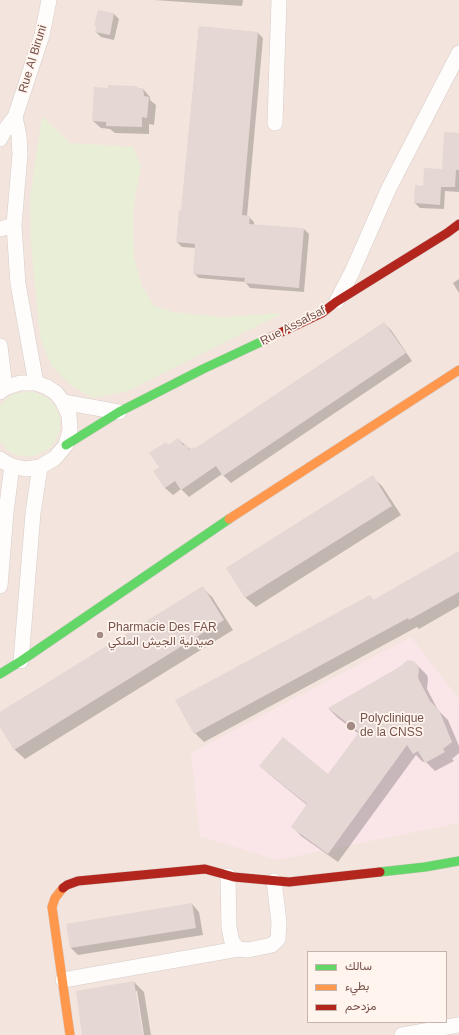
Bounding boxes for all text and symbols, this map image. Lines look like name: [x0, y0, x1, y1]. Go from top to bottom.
street label: Rue Al Biruni: [16, 23, 50, 95]
street label: Rue Assafsaf: [258, 303, 328, 349]
place label: Pharmacie Des FAR صيدلية الجيش الملكي: [108, 621, 217, 649]
marker: Pharmacie Des FAR صيدلية الجيش الملكي: [95, 630, 105, 640]
place label: Polyclinique de la CNSS: [360, 712, 424, 740]
marker: Polyclinique de la CNSS: [345, 720, 357, 732]
legend: [307, 951, 447, 1023]
text: سالك: [345, 959, 372, 973]
text: بطيء: [345, 979, 369, 993]
text: مزدحم: [345, 999, 376, 1013]

